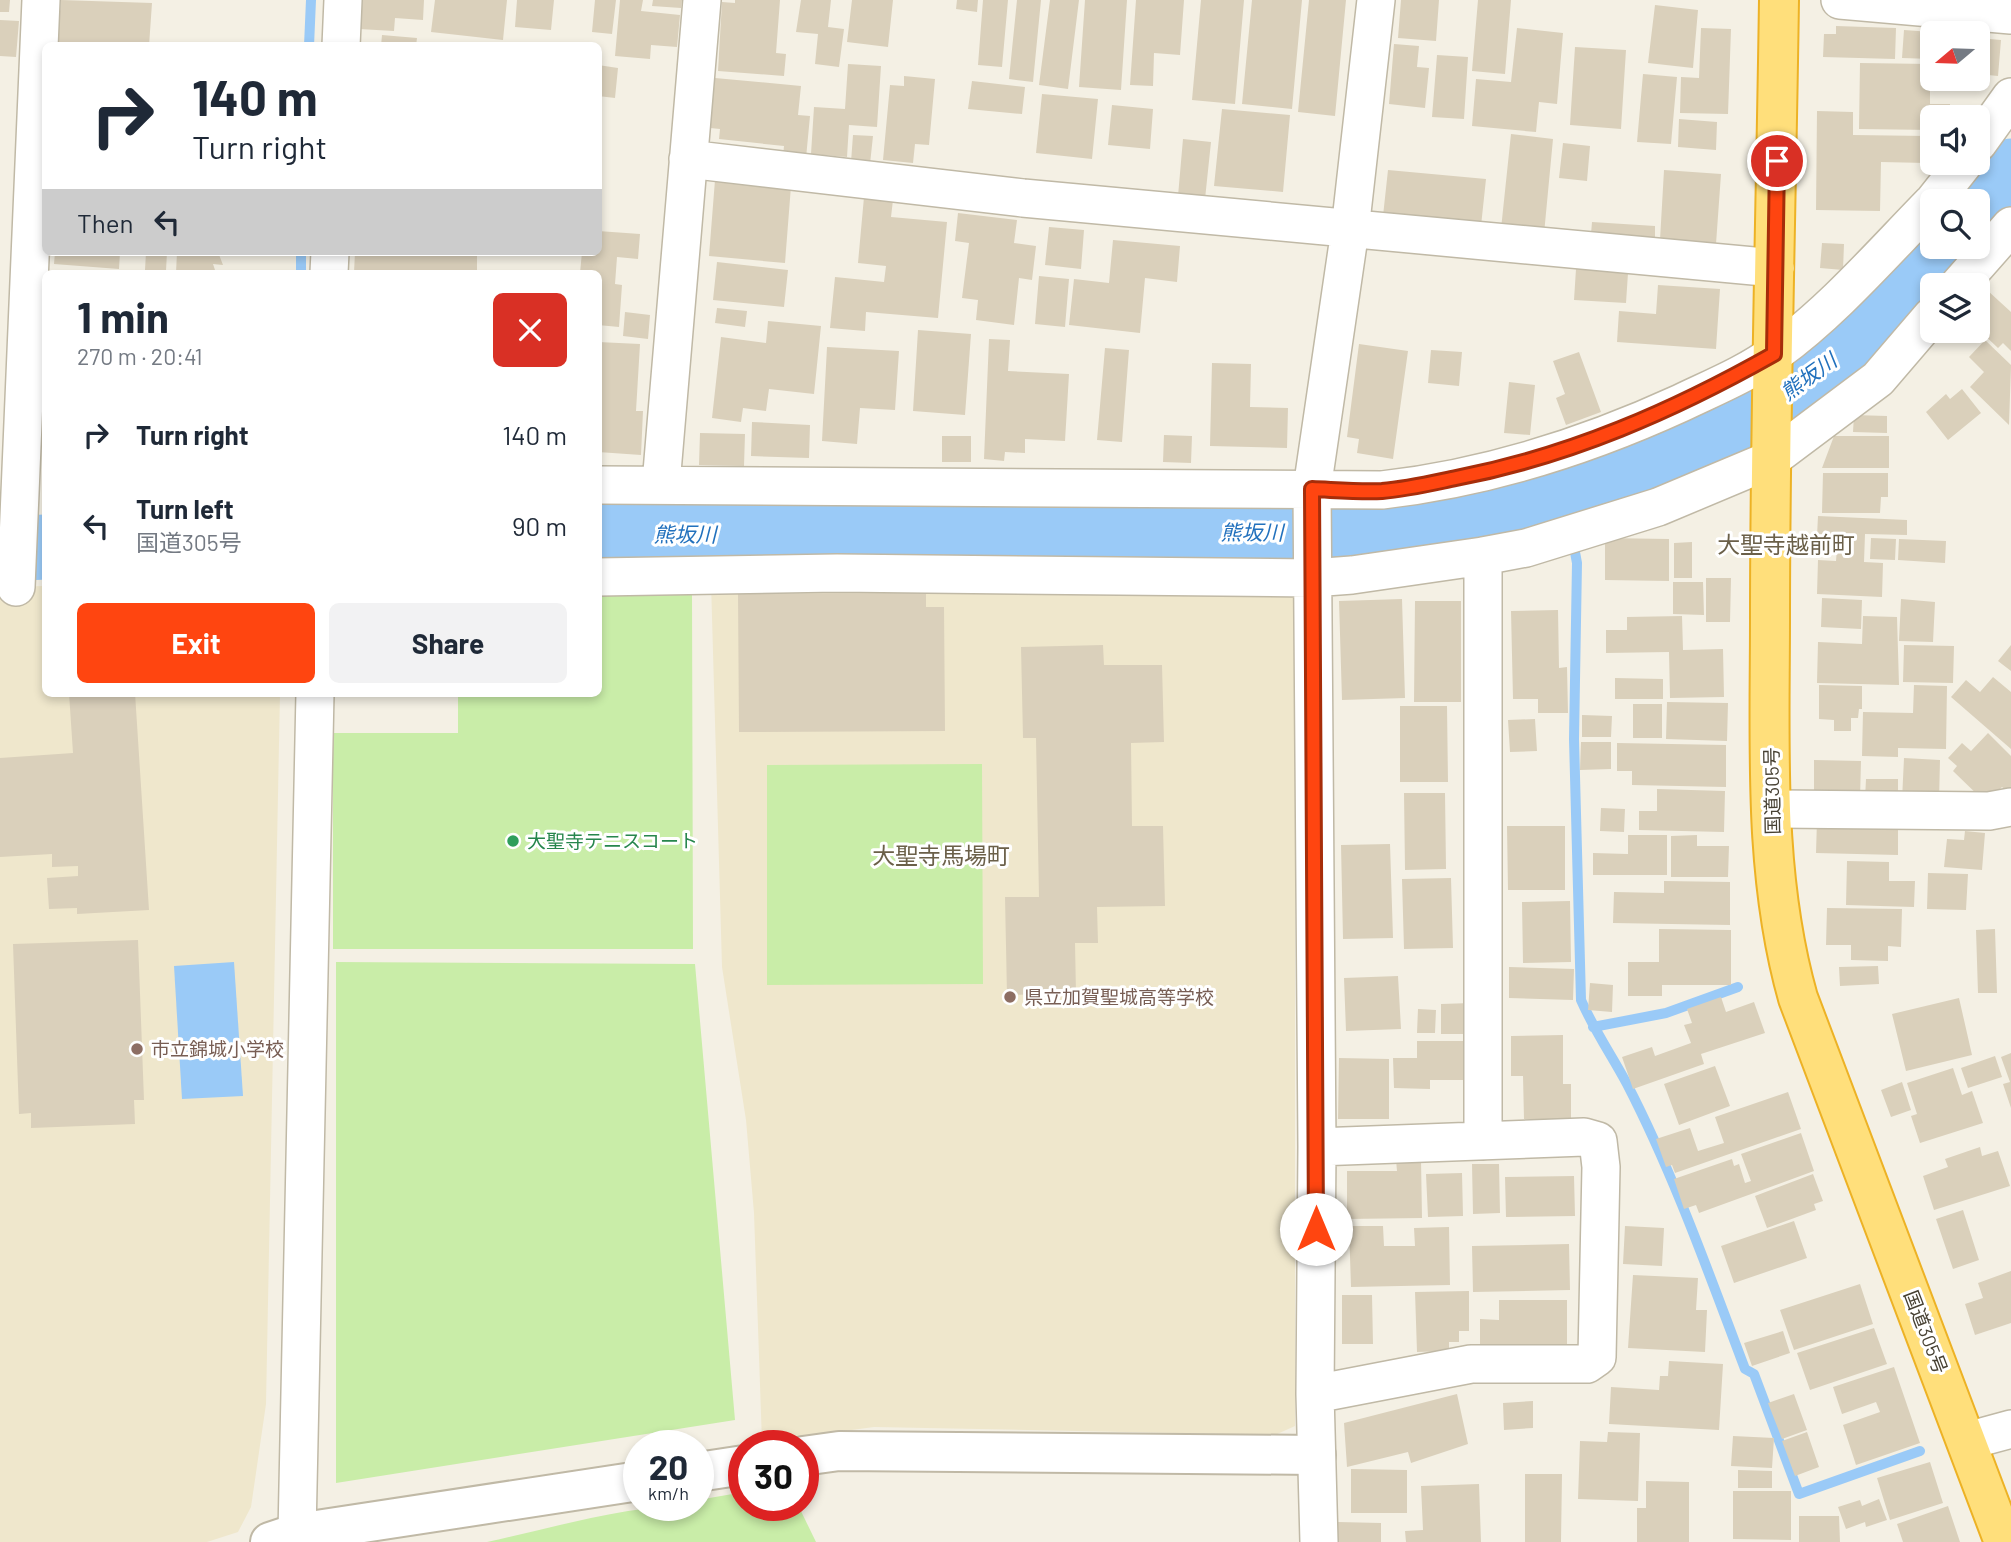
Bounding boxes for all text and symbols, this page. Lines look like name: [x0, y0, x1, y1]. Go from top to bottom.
north arrow: [1920, 21, 1990, 91]
map controls: [1920, 21, 1990, 343]
text: 140 m: [192, 67, 318, 126]
icon: right: [77, 70, 168, 161]
button: sound: [1920, 105, 1990, 175]
text: Turn right: [192, 127, 327, 165]
pin: [1747, 131, 1807, 191]
icon: arrive: [1758, 142, 1796, 180]
button: search: [1920, 189, 1990, 259]
icon: left: [148, 203, 186, 241]
text: Then: [77, 207, 134, 238]
button: layers: [1920, 273, 1990, 343]
text: 1 min: [77, 291, 169, 341]
button: close: [493, 293, 567, 367]
text: 270 m · 20:41: [77, 342, 203, 370]
water label: 熊坂川: [1775, 346, 1843, 404]
icon: right: [77, 416, 115, 454]
text: Turn right: [136, 419, 249, 450]
text: 140 m: [502, 419, 567, 450]
text: Turn left: [136, 493, 234, 524]
icon: left: [77, 507, 115, 545]
text: 90 m: [512, 510, 567, 541]
water label: 熊坂川: [1221, 519, 1285, 544]
water label: 熊坂川: [654, 521, 718, 546]
text: 国道305号: [136, 528, 242, 556]
district label: 大聖寺越前町: [1717, 530, 1855, 558]
button: Exit: [77, 603, 315, 683]
button: Share: [329, 603, 567, 683]
street label: 国道305号: [1759, 747, 1784, 835]
place label: 大聖寺テニスコート: [527, 829, 698, 852]
marker: 大聖寺テニスコート: [505, 833, 521, 849]
district label: 大聖寺馬場町: [872, 841, 1010, 869]
place label: 県立加賀聖城高等学校: [1024, 985, 1214, 1008]
marker: 県立加賀聖城高等学校: [1002, 989, 1018, 1005]
place label: 市立錦城小学校: [151, 1037, 284, 1060]
marker: 市立錦城小学校: [129, 1041, 145, 1057]
position arrow: [1279, 1192, 1353, 1266]
street label: 国道305号: [1900, 1287, 1953, 1377]
speed limit sign: 30: [728, 1430, 819, 1521]
text: 20: [649, 1445, 688, 1487]
text: km/h: [648, 1482, 689, 1504]

